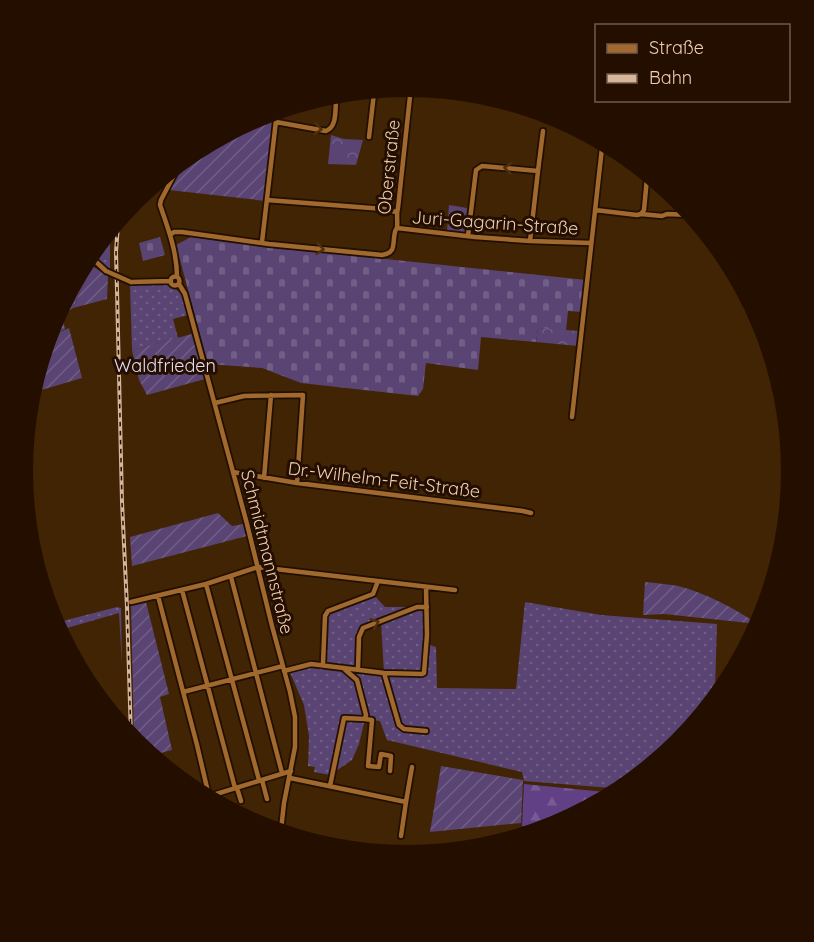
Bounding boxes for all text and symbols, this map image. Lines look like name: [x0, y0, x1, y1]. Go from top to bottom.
legend: [595, 24, 790, 102]
text: Straße: [649, 36, 704, 59]
text: Bahn: [649, 66, 692, 89]
street label: Oberstraße: [372, 118, 405, 215]
one-way arrow: [313, 122, 323, 135]
one-way arrow: [503, 162, 512, 175]
street label: Juri-Gagarin-Straße: [411, 205, 579, 240]
one-way arrow: [315, 242, 324, 255]
park label: Waldfrieden: [114, 354, 216, 377]
street label: Dr.-Wilhelm-Feit-Straße: [287, 456, 482, 503]
street label: Schmidtmannstraße: [236, 467, 299, 636]
one-way arrow: [368, 618, 379, 630]

